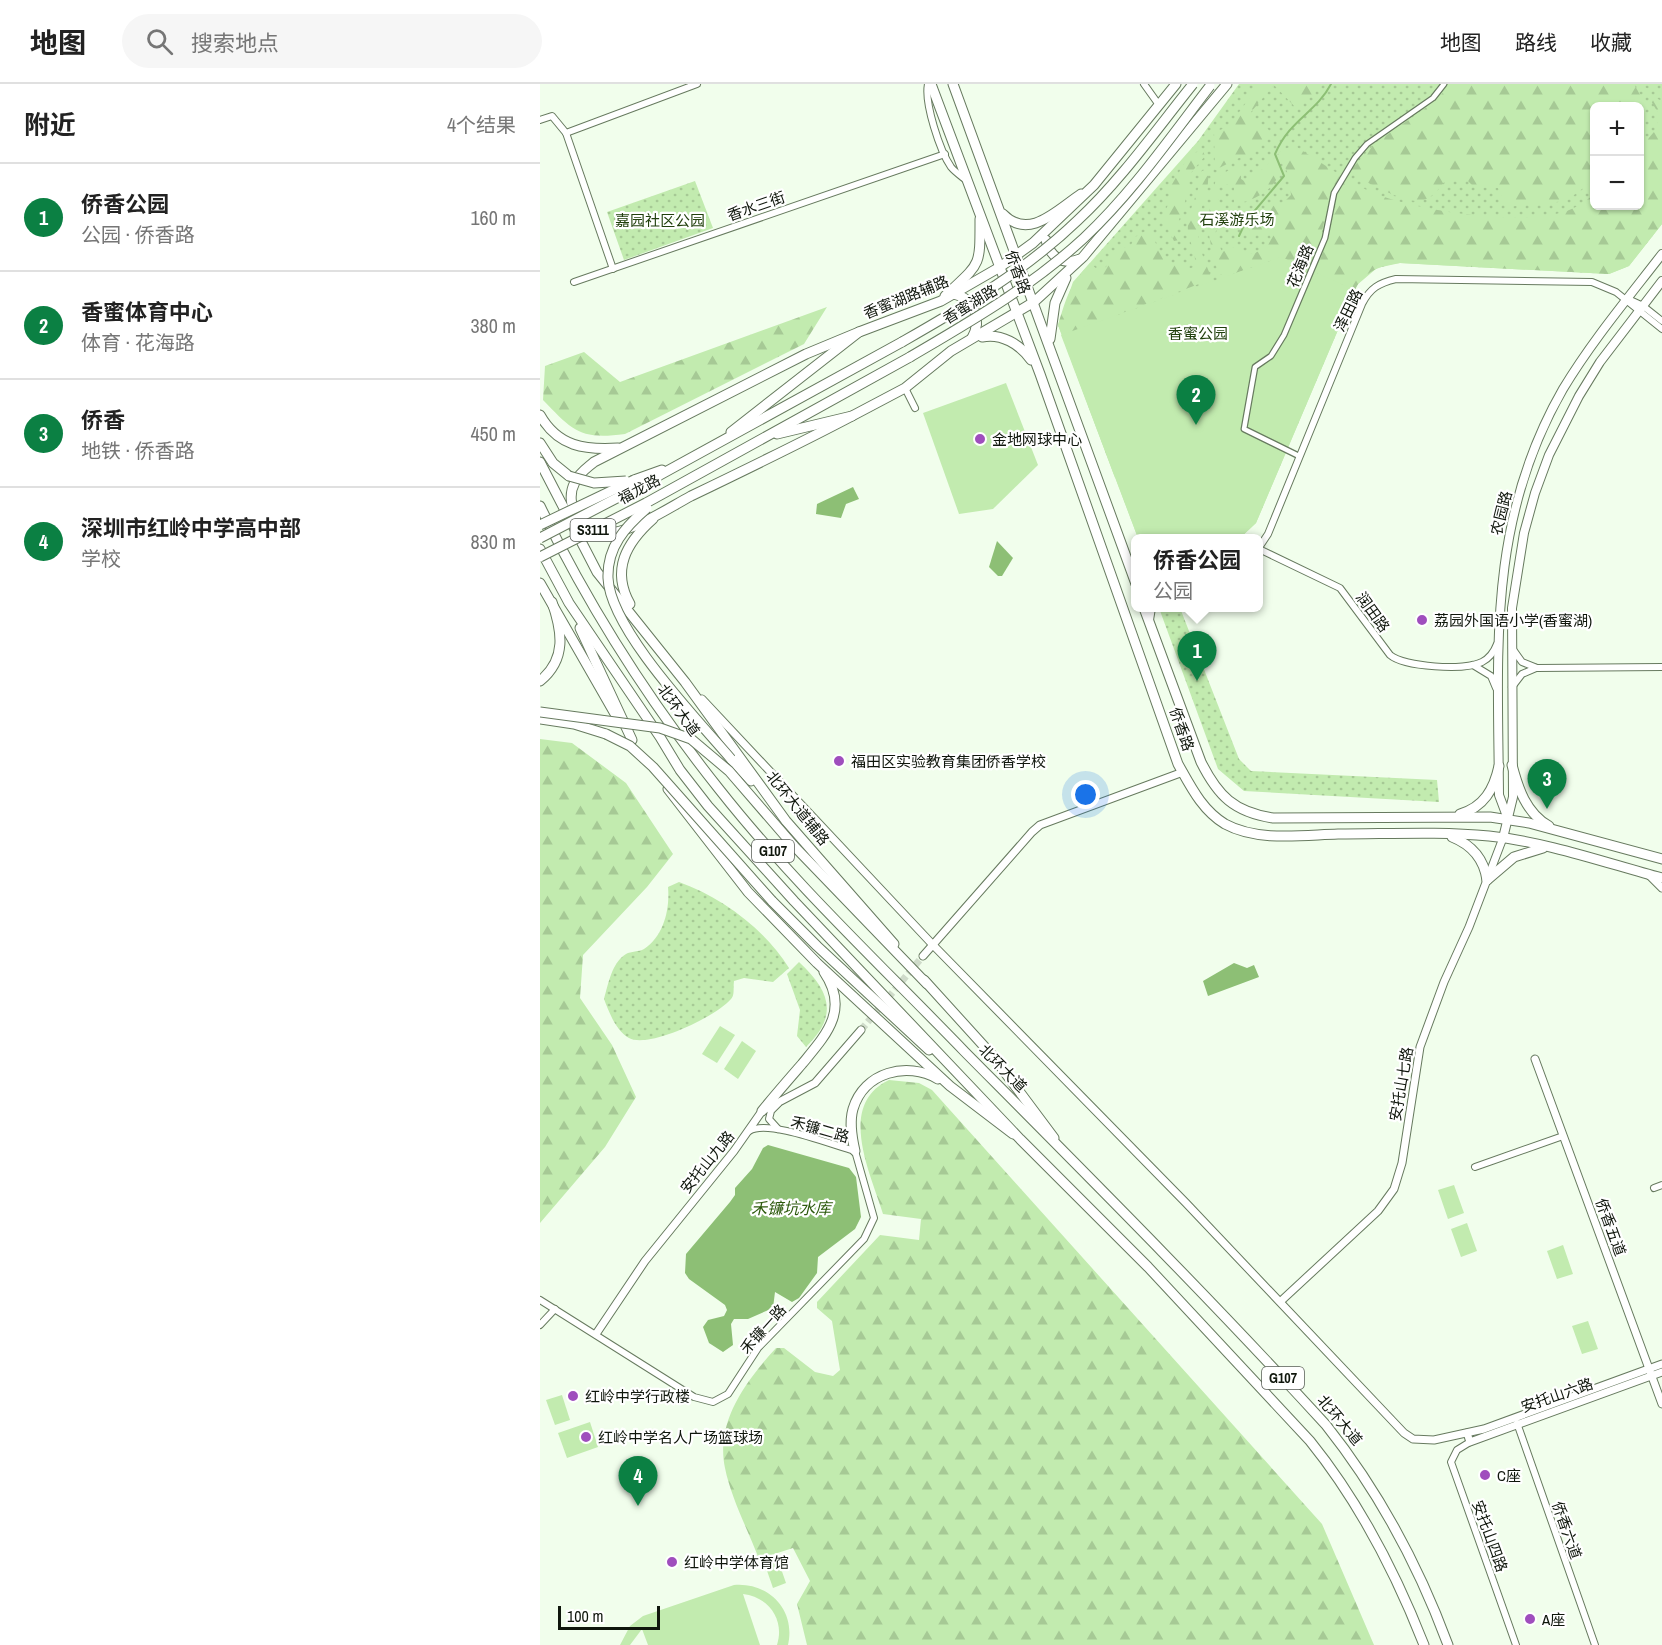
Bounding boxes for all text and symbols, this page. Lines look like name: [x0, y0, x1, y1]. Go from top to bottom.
search box: [122, 14, 542, 68]
text: 地图: [30, 24, 86, 62]
icon: search: [143, 25, 176, 58]
text: 搜索地点: [191, 28, 279, 58]
text: 地图: [1440, 28, 1482, 57]
text: 路线: [1515, 28, 1557, 57]
text: 收藏: [1590, 28, 1632, 57]
map controls: [1590, 102, 1644, 210]
button: +: [1590, 102, 1644, 156]
text: 附近: [24, 107, 76, 142]
text: 4个结果: [447, 111, 516, 138]
button: −: [1590, 156, 1644, 210]
street label: 香水三街: [724, 186, 788, 226]
text: 侨香公园: [81, 189, 169, 219]
text: 1: [39, 204, 48, 231]
text: 160 m: [470, 204, 516, 231]
park label: 石溪游乐场: [1199, 209, 1275, 230]
park label: 嘉园社区公园: [615, 210, 705, 231]
text: 公园 · 侨香路: [81, 221, 195, 248]
street label: 花海路: [1282, 241, 1318, 291]
street label: 侨香路: [1000, 247, 1036, 297]
street label: 香蜜湖路辅路: [860, 270, 952, 324]
street label: 香蜜湖路: [939, 280, 1001, 328]
street label: 泽田路: [1329, 285, 1367, 335]
text: 香蜜体育中心: [81, 297, 213, 327]
text: 2: [39, 312, 48, 339]
text: 380 m: [470, 312, 516, 339]
park label: 香蜜公园: [1168, 323, 1228, 344]
text: 体育 · 花海路: [81, 329, 195, 356]
pin: 2: [1176, 376, 1216, 425]
text: 侨香: [81, 405, 125, 435]
text: 3: [39, 420, 48, 447]
text: 450 m: [470, 420, 516, 447]
place label: 金地网球中心: [992, 429, 1082, 450]
marker: 金地网球中心: [973, 432, 987, 446]
text: 地铁 · 侨香路: [81, 437, 195, 464]
street label: 福龙路: [614, 469, 664, 509]
street label: 农园路: [1485, 489, 1517, 537]
text: 深圳市红岭中学高中部: [81, 513, 301, 543]
road number: S3111: [571, 519, 616, 541]
text: 4: [39, 528, 48, 555]
text: 830 m: [470, 528, 516, 555]
popup: [1131, 534, 1263, 612]
text: 学校: [81, 545, 121, 572]
text: 侨香公园: [1153, 545, 1241, 575]
text: 公园: [1153, 577, 1193, 604]
street label: 润田路: [1351, 588, 1395, 636]
place label: 荔园外国语小学(香蜜湖): [1434, 610, 1592, 631]
marker: 荔园外国语小学(香蜜湖): [1415, 613, 1429, 627]
pin: 1: [1178, 632, 1216, 681]
street label: 北环大道: [653, 680, 705, 740]
street label: 侨香路: [1165, 704, 1199, 754]
place label: 福田区实验教育集团侨香学校: [851, 751, 1046, 772]
marker: 福田区实验教育集团侨香学校: [832, 754, 846, 768]
pin: 3: [1528, 760, 1566, 809]
street label: 北环大道辅路: [762, 766, 834, 850]
your location: [1071, 780, 1100, 809]
road number: G107: [752, 840, 794, 862]
street label: 北环大道: [974, 1039, 1032, 1097]
street label: 安托山七路: [1384, 1045, 1418, 1123]
street label: 禾镰二路: [788, 1111, 852, 1147]
street label: 安托山九路: [675, 1126, 739, 1198]
street label: 侨香五道: [1591, 1195, 1631, 1259]
water label: 禾镰坑水库: [751, 1197, 834, 1219]
street label: 禾镰一路: [735, 1300, 791, 1358]
road number: G107: [1262, 1367, 1304, 1389]
street label: 安托山六路: [1518, 1373, 1596, 1417]
place label: 红岭中学行政楼: [585, 1386, 690, 1407]
marker: 红岭中学行政楼: [566, 1389, 580, 1403]
street label: 北环大道: [1313, 1390, 1367, 1450]
place label: 红岭中学名人广场篮球场: [598, 1427, 763, 1448]
marker: 红岭中学名人广场篮球场: [579, 1430, 593, 1444]
pin: 4: [618, 1456, 658, 1506]
place label: C座: [1497, 1465, 1521, 1486]
marker: C座: [1478, 1468, 1492, 1482]
street label: 安托山四路: [1467, 1497, 1513, 1575]
street label: 侨香六道: [1547, 1498, 1587, 1562]
place label: 红岭中学体育馆: [684, 1552, 789, 1573]
marker: 红岭中学体育馆: [665, 1555, 679, 1569]
scale bar: [558, 1603, 660, 1630]
text: 100 m: [567, 1605, 603, 1627]
place label: A座: [1541, 1609, 1565, 1630]
marker: A座: [1523, 1612, 1537, 1626]

